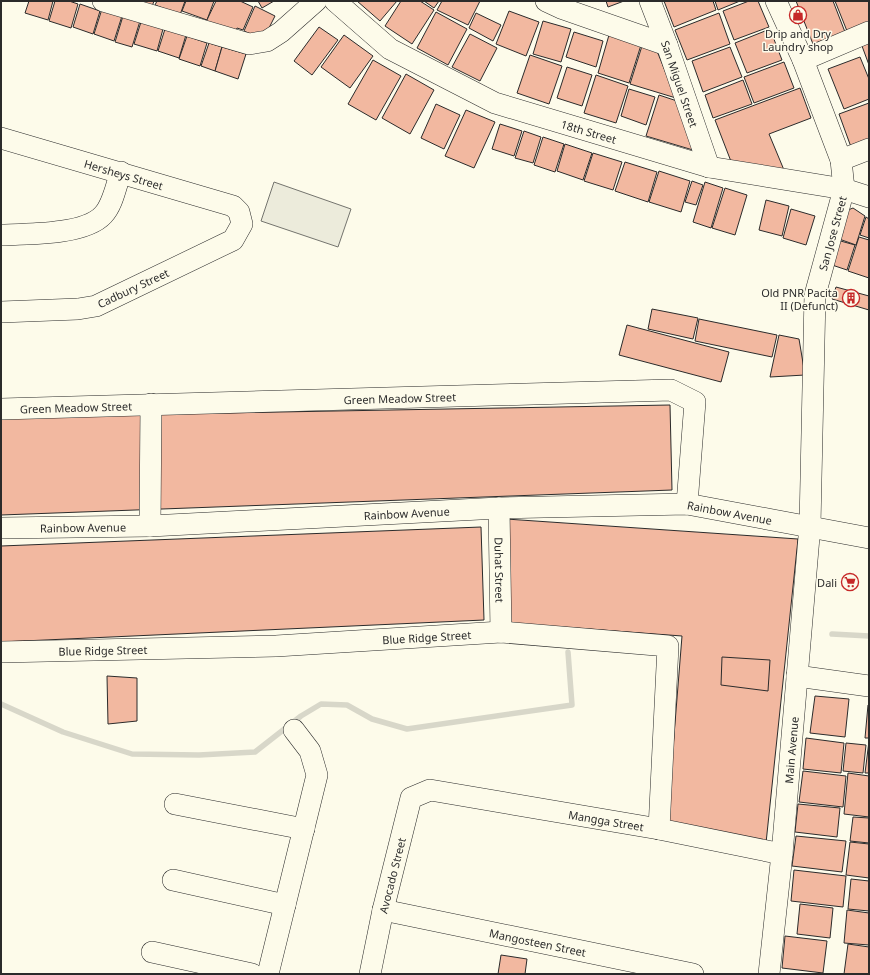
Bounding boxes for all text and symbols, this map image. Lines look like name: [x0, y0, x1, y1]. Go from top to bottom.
shop icon: Drip and Dry Laundry shop: [788, 5, 808, 25]
place label: Drip and Dry Laundry shop: [763, 26, 834, 54]
street label: San Miguel Street: [658, 38, 702, 129]
street label: 18th Street: [559, 116, 618, 146]
street label: Hersheys Street: [83, 155, 165, 193]
street label: San Jose Street: [815, 194, 849, 272]
street label: Cadbury Street: [95, 265, 171, 311]
place label: Old PNR Pacita II (Defunct): [761, 285, 838, 313]
building icon: Old PNR Pacita II (Defunct): [841, 288, 861, 308]
street label: Green Meadow Street: [343, 389, 456, 407]
street label: Green Meadow Street: [20, 398, 132, 416]
street label: Rainbow Avenue: [686, 497, 773, 527]
street label: Rainbow Avenue: [363, 503, 450, 522]
street label: Rainbow Avenue: [40, 519, 126, 535]
street label: Duhat Street: [492, 537, 508, 603]
supermarket icon: Dali: [840, 572, 860, 592]
place label: Dali: [817, 575, 837, 590]
street label: Blue Ridge Street: [382, 626, 472, 647]
street label: Blue Ridge Street: [58, 641, 148, 658]
street label: Main Avenue: [781, 716, 801, 784]
street label: Mangga Street: [567, 806, 645, 834]
street label: Avocado Street: [375, 836, 408, 915]
street label: Mangosteen Street: [488, 925, 588, 959]

